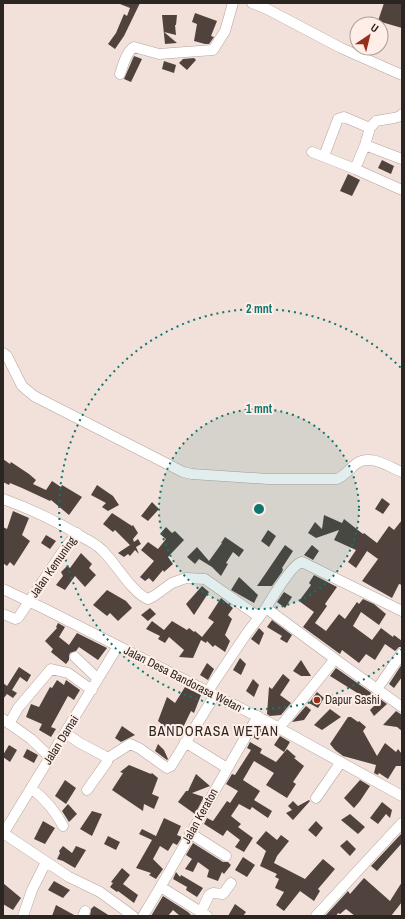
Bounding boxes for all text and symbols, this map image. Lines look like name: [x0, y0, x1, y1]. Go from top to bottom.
north arrow: [349, 16, 389, 56]
text: U: [368, 20, 381, 35]
text: 2 mnt: [246, 301, 273, 317]
text: 1 mnt: [246, 401, 273, 417]
centre of rings: [252, 502, 266, 516]
street label: Jalan Kemuning: [26, 533, 80, 601]
street label: Jalan Desa Bandorasa Wetan: [121, 642, 245, 716]
place label: Dapur Sashi: [325, 692, 380, 708]
marker: Dapur Sashi: [312, 695, 322, 705]
street label: Jalan Damai: [40, 712, 82, 768]
district label: BANDORASA WETAN: [149, 722, 279, 740]
street label: Jalan Keraton: [178, 786, 222, 846]

